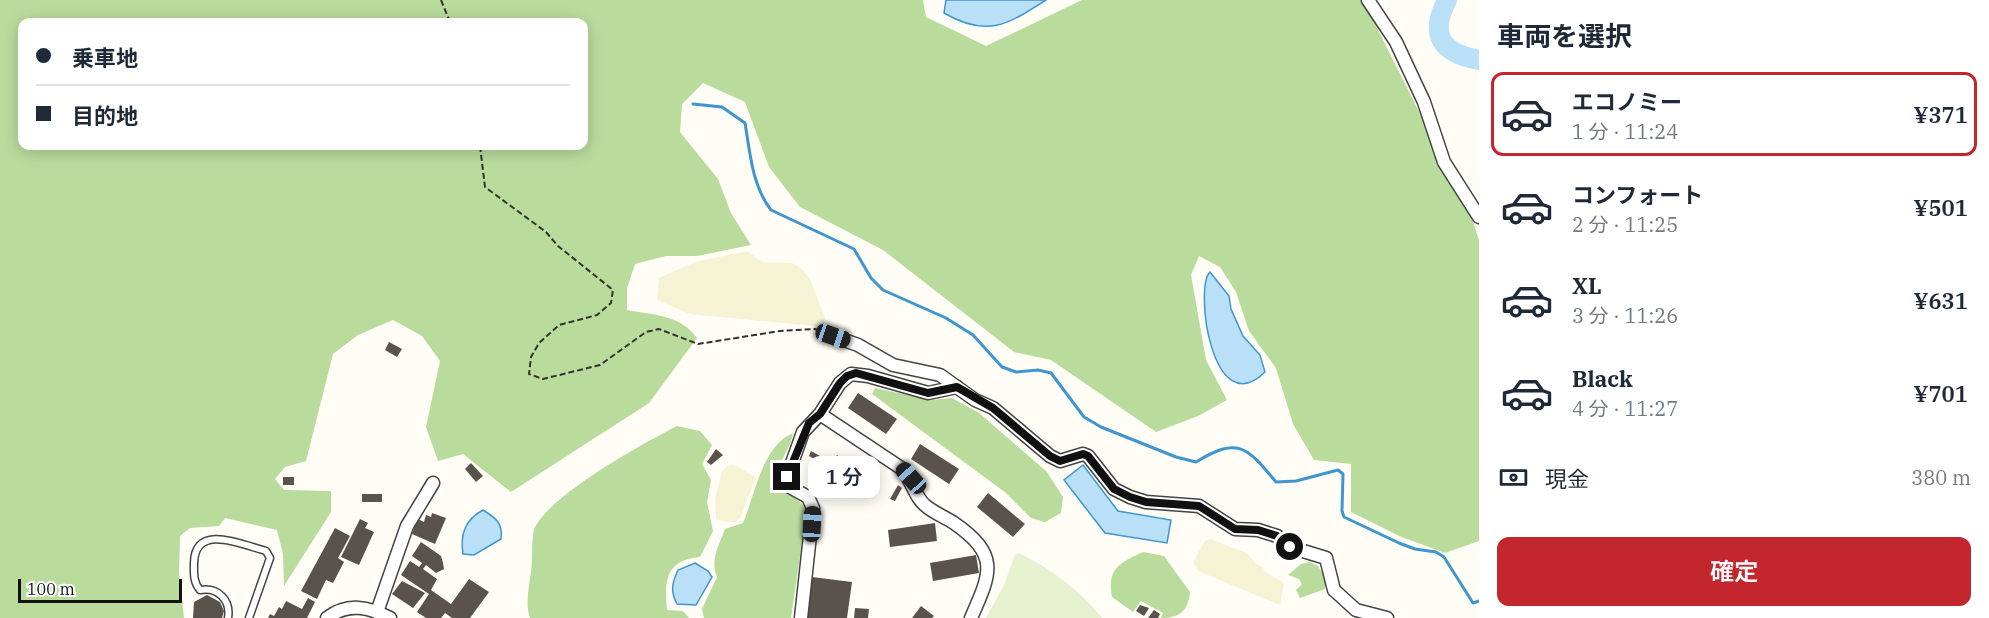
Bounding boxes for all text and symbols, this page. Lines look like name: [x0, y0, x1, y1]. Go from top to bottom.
text: 車両を選択: [1497, 18, 1632, 53]
text: 乗車地: [72, 43, 138, 72]
icon: car: [1500, 87, 1554, 141]
text: エコノミー: [1572, 87, 1682, 116]
text: ¥371: [1914, 100, 1968, 129]
text: 目的地: [72, 101, 138, 130]
text: 1 分 · 11:24: [1572, 118, 1678, 145]
icon: car: [1500, 180, 1554, 234]
text: コンフォート: [1572, 180, 1703, 209]
text: ¥501: [1914, 193, 1968, 222]
text: 2 分 · 11:25: [1572, 211, 1678, 238]
text: XL: [1572, 271, 1602, 300]
icon: car: [1500, 273, 1554, 327]
text: ¥631: [1914, 286, 1968, 315]
text: 3 分 · 11:26: [1572, 302, 1678, 329]
car: [813, 322, 853, 350]
text: Black: [1572, 364, 1633, 393]
icon: car: [1500, 366, 1554, 420]
text: ¥701: [1914, 379, 1968, 408]
text: 4 分 · 11:27: [1572, 395, 1678, 422]
callout: 1 分: [808, 456, 880, 498]
car: [892, 459, 930, 497]
icon: cash: [1497, 461, 1530, 494]
route end: [773, 463, 800, 490]
text: 1 分: [826, 463, 862, 490]
text: 現金: [1545, 464, 1589, 493]
text: 380 m: [1911, 464, 1971, 491]
car: [802, 506, 822, 542]
route start: [1276, 533, 1303, 560]
button: 確定: [1497, 537, 1971, 606]
scale bar: [18, 576, 182, 604]
text: 100 m: [27, 579, 75, 599]

